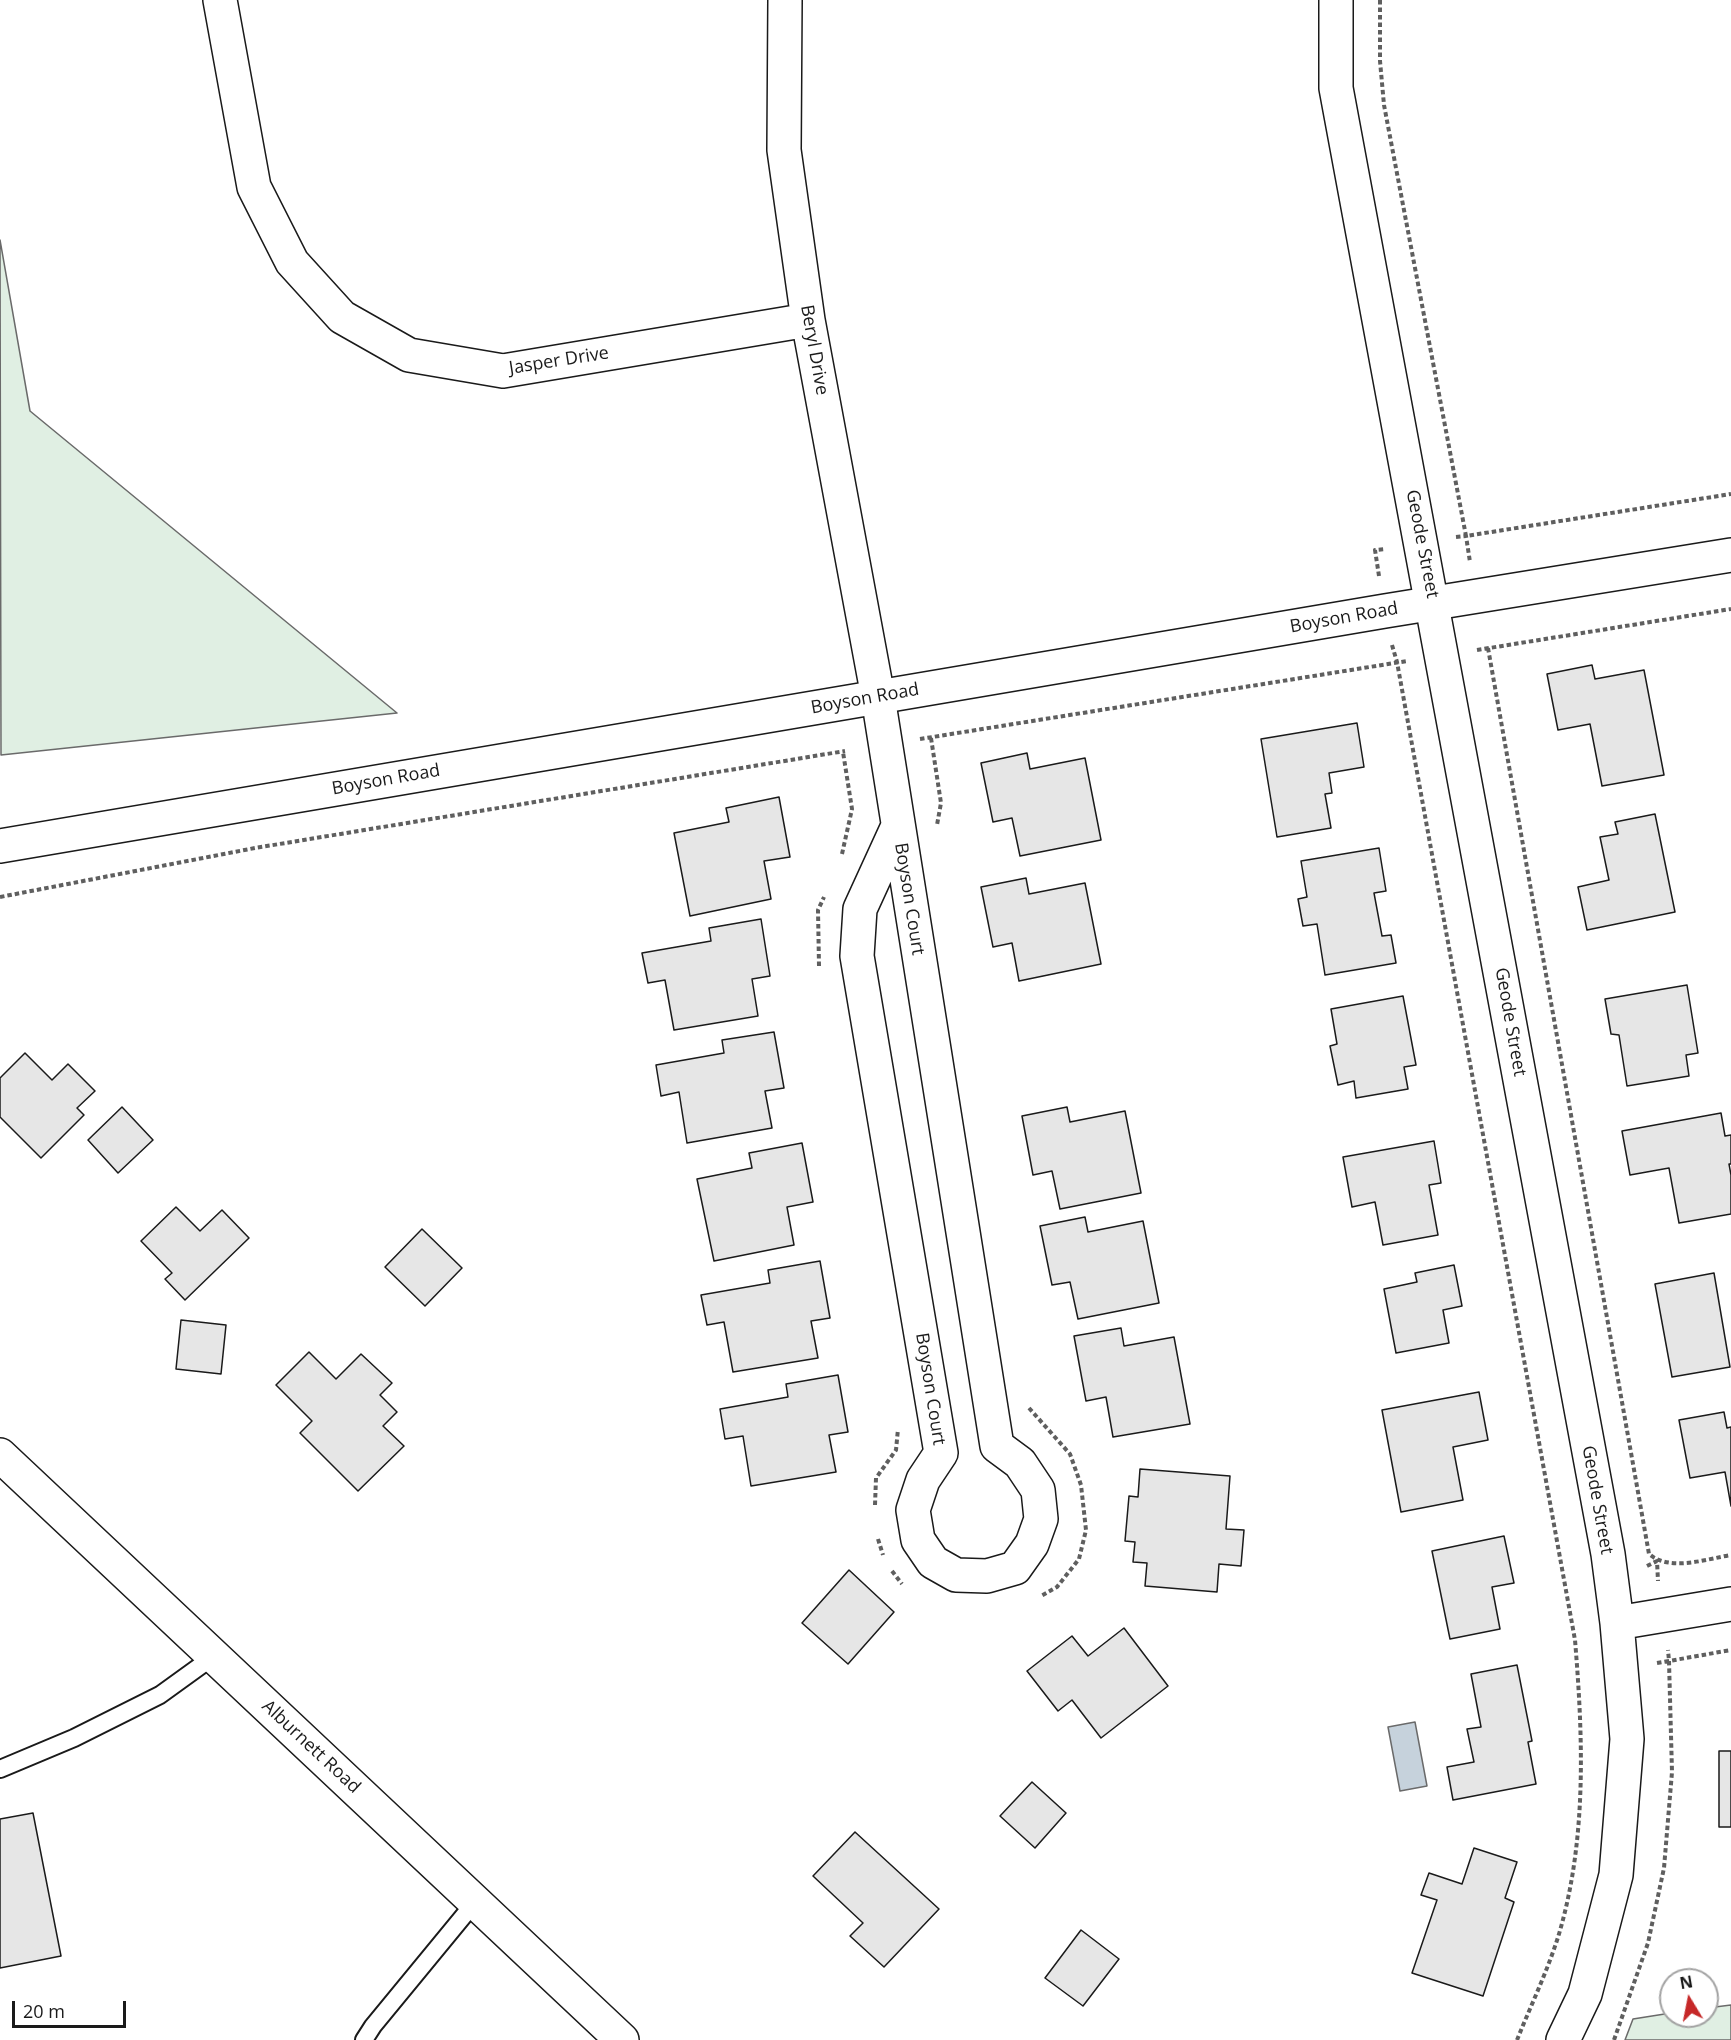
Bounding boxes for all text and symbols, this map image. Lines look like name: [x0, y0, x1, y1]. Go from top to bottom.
street label: Beryl Drive: [795, 303, 833, 397]
street label: Jasper Drive: [508, 342, 610, 380]
street label: Geode Street: [1401, 488, 1443, 600]
street label: Boyson Road: [1288, 598, 1400, 638]
street label: Boyson Road: [809, 679, 921, 719]
street label: Boyson Road: [330, 760, 442, 800]
street label: Boyson Court: [889, 841, 929, 957]
street label: Geode Street: [1490, 966, 1530, 1078]
street label: Boyson Court: [910, 1331, 950, 1447]
street label: Geode Street: [1577, 1444, 1617, 1556]
street label: Alburnett Road: [257, 1696, 365, 1798]
north arrow: [1659, 1968, 1719, 2028]
text: N: [1678, 1970, 1695, 1994]
scale bar: [15, 1989, 129, 2027]
text: 20 m: [23, 1999, 65, 2023]

